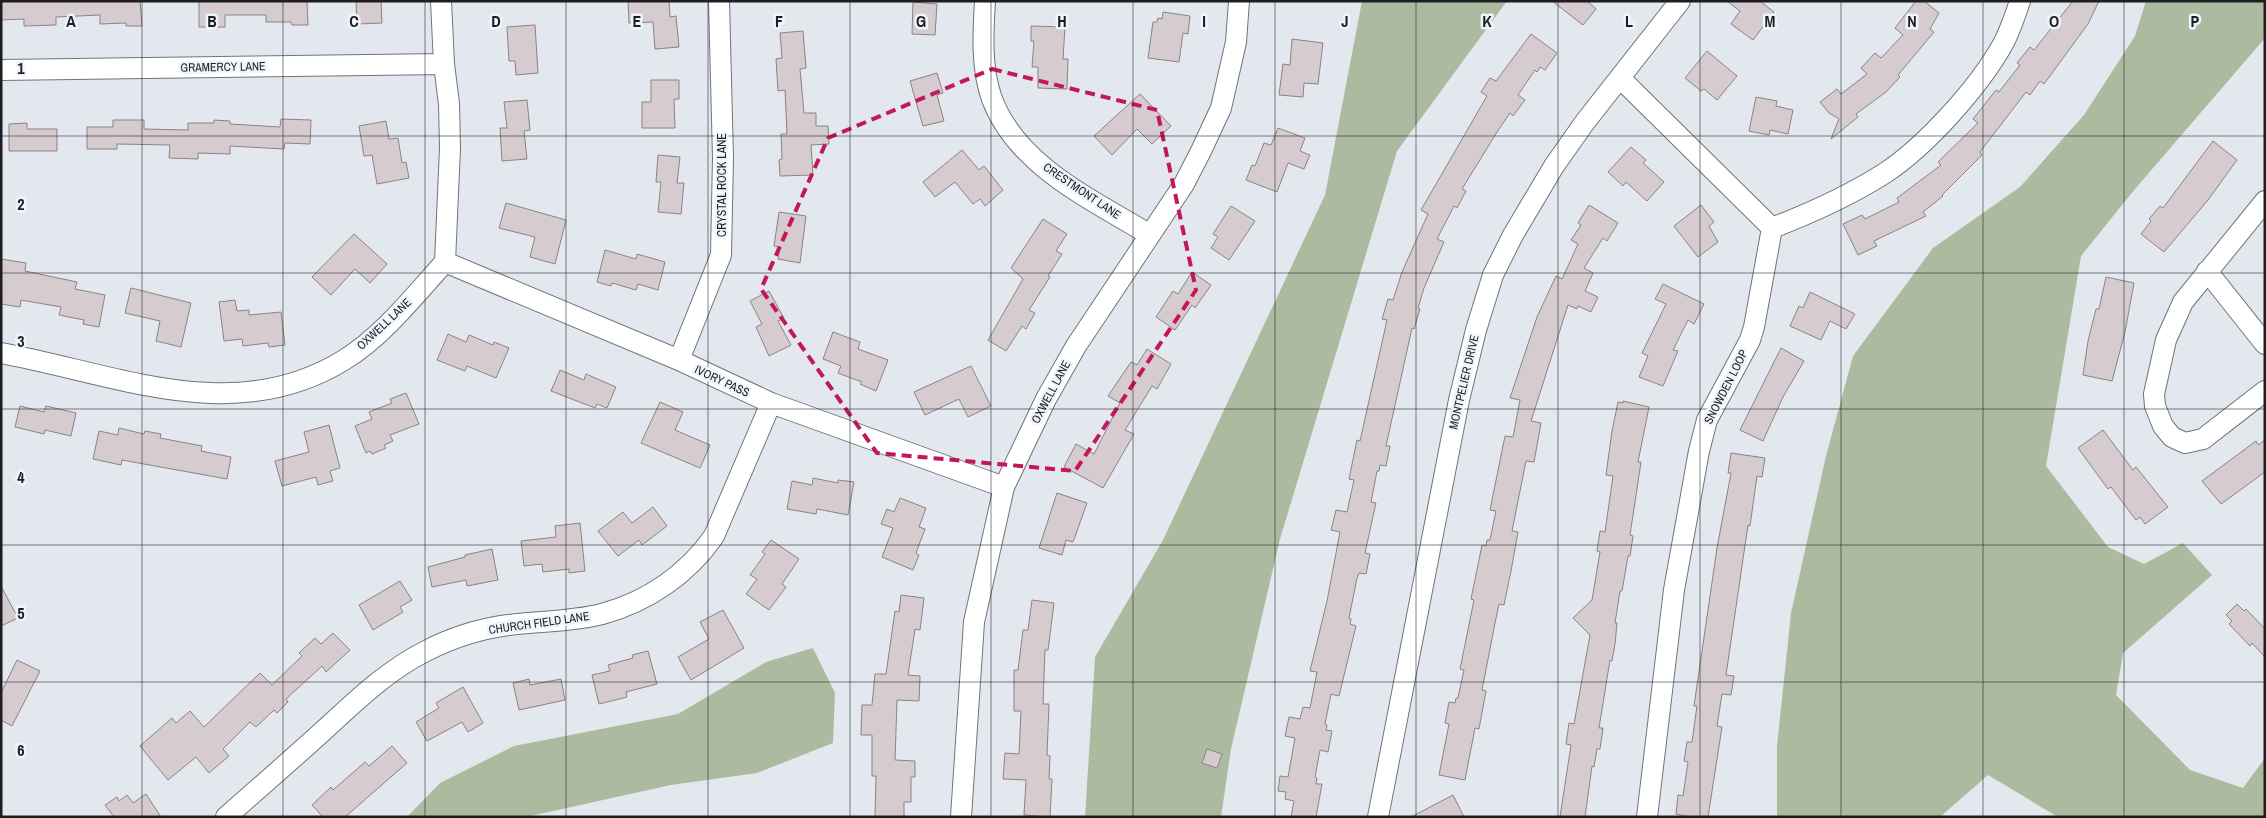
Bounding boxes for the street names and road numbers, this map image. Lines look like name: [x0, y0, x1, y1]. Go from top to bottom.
street label: GRAMERCY LANE: [180, 58, 266, 76]
street label: CRYSTAL ROCK LANE: [714, 133, 730, 237]
street label: CRESTMONT LANE: [1040, 159, 1124, 223]
street label: OXWELL LANE: [353, 295, 415, 353]
street label: MONTPELIER DRIVE: [1445, 333, 1483, 431]
street label: SNOWDEN LOOP: [1700, 347, 1752, 427]
street label: OXWELL LANE: [1028, 358, 1074, 426]
street label: IVORY PASS: [692, 361, 752, 401]
street label: CHURCH FIELD LANE: [488, 608, 590, 638]

